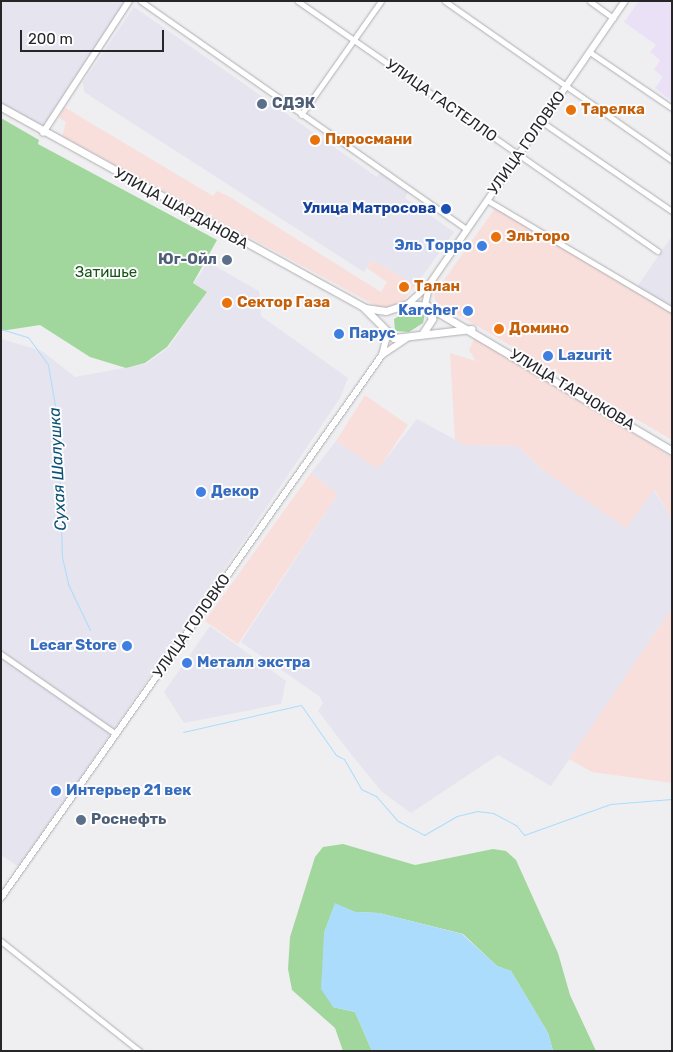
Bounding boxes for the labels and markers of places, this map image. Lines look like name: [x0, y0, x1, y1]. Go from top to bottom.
place label: СДЭК: [272, 95, 315, 113]
marker: СДЭК: [256, 98, 268, 110]
place label: Тарелка: [581, 101, 645, 119]
marker: Тарелка: [565, 104, 577, 116]
place label: Пиросмани: [325, 131, 412, 149]
marker: Пиросмани: [309, 134, 321, 146]
place label: Улица Матросова: [303, 200, 436, 218]
marker: Улица Матросова: [440, 203, 452, 215]
place label: Эльторо: [506, 228, 570, 246]
marker: Эльторо: [490, 231, 502, 243]
place label: Эль Торро: [394, 237, 472, 255]
marker: Эль Торро: [476, 240, 488, 252]
place label: Юг-Ойл: [158, 251, 217, 269]
marker: Юг-Ойл: [221, 254, 233, 266]
place label: Талан: [414, 278, 460, 296]
marker: Талан: [398, 281, 410, 293]
place label: Сектор Газа: [237, 294, 330, 312]
marker: Сектор Газа: [221, 297, 233, 309]
place label: Kаrcher: [398, 302, 458, 320]
marker: Kаrcher: [462, 305, 474, 317]
place label: Домино: [509, 320, 569, 338]
marker: Домино: [493, 323, 505, 335]
place label: Парус: [349, 325, 396, 343]
marker: Парус: [333, 328, 345, 340]
place label: Lazurit: [558, 347, 612, 365]
marker: Lazurit: [542, 350, 554, 362]
place label: Декор: [211, 483, 259, 501]
marker: Декор: [195, 486, 207, 498]
place label: Lecar Store: [30, 637, 117, 655]
marker: Lecar Store: [121, 640, 133, 652]
place label: Металл экстра: [197, 654, 310, 672]
marker: Металл экстра: [181, 657, 193, 669]
place label: Интерьер 21 век: [66, 782, 191, 800]
marker: Интерьер 21 век: [50, 785, 62, 797]
place label: Роснефть: [91, 811, 166, 829]
marker: Роснефть: [75, 814, 87, 826]

